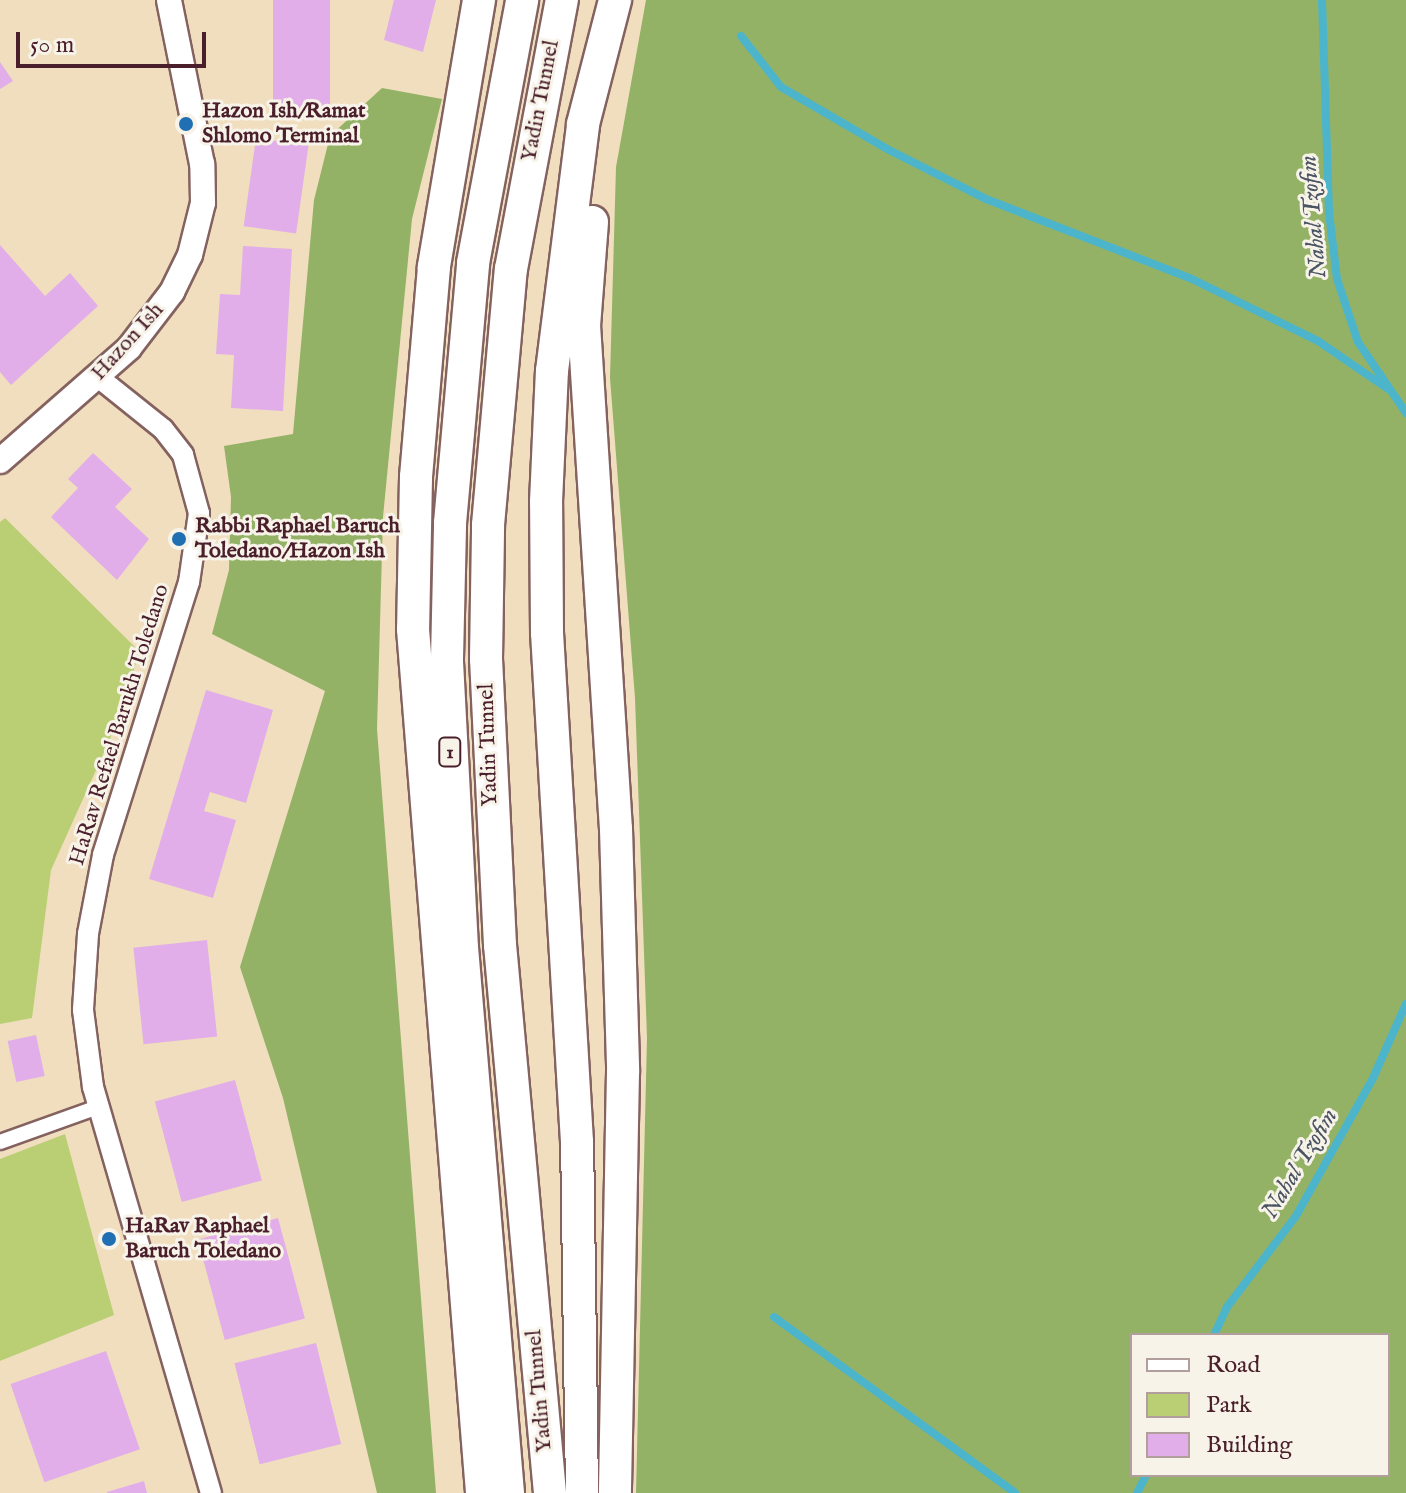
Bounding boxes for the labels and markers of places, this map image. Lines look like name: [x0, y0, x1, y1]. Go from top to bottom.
place label: Hazon Ish/Ramat Shlomo Terminal: [202, 98, 365, 150]
marker: Hazon Ish/Ramat Shlomo Terminal: [177, 115, 195, 133]
place label: Rabbi Raphael Baruch Toledano/Hazon Ish: [195, 513, 400, 564]
marker: Rabbi Raphael Baruch Toledano/Hazon Ish: [170, 530, 188, 548]
place label: HaRav Raphael Baruch Toledano: [125, 1213, 281, 1264]
marker: HaRav Raphael Baruch Toledano: [100, 1230, 118, 1248]

